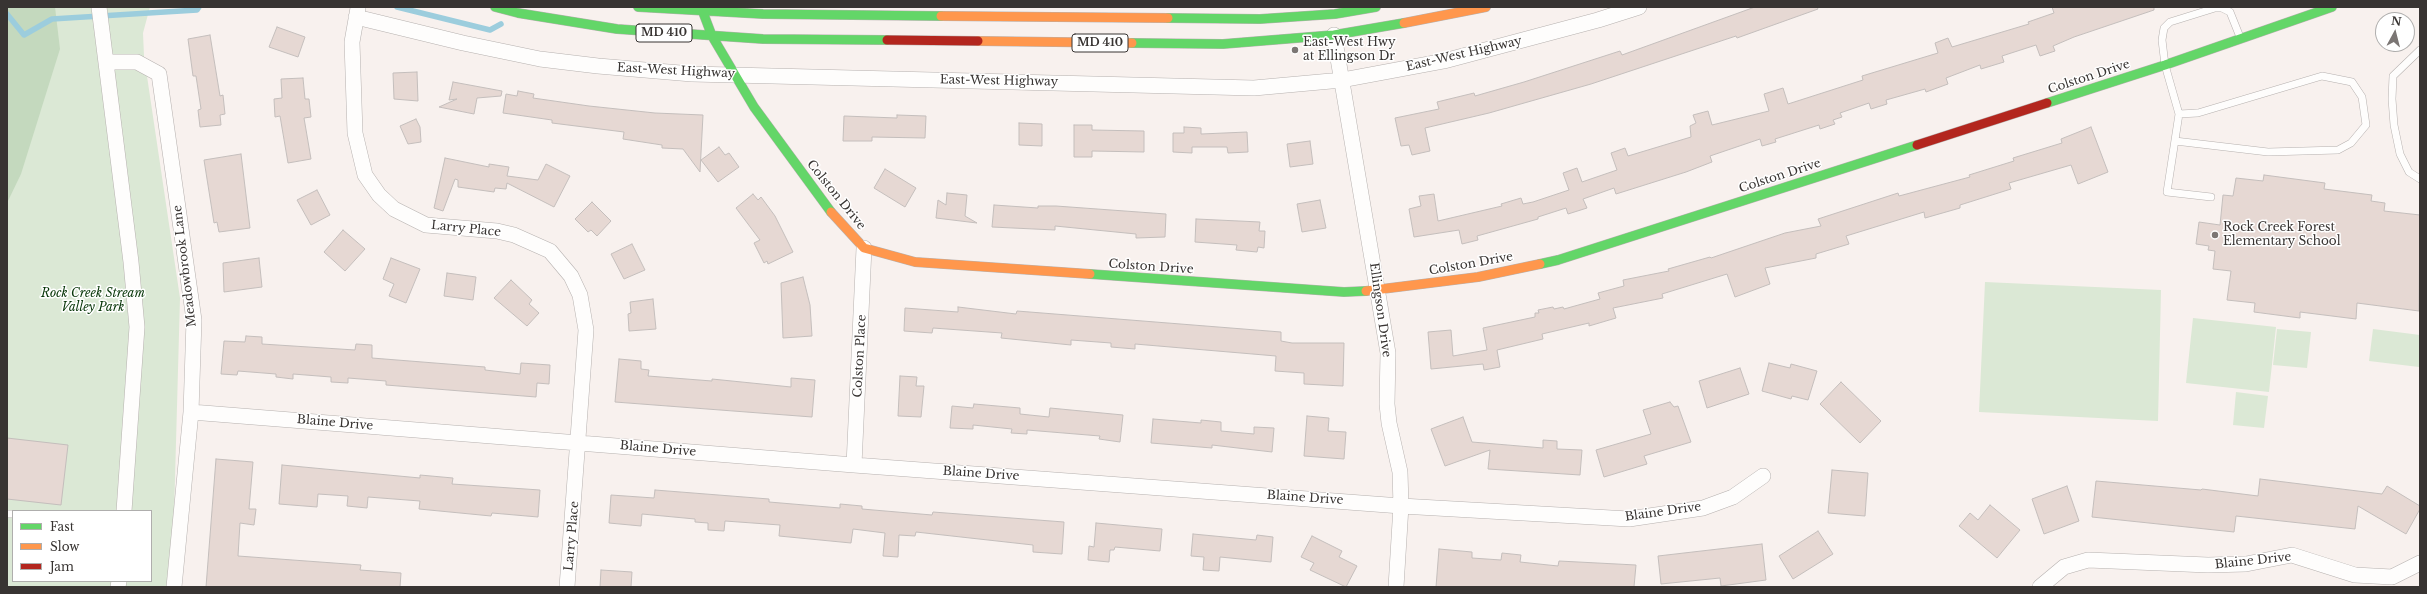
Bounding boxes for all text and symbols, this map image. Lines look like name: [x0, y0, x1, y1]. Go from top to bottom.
north arrow: [2375, 12, 2415, 52]
text: N: [2390, 14, 2402, 29]
road number: MD 410: [636, 24, 692, 42]
road number: MD 410: [1072, 34, 1128, 52]
street label: East-West Highway: [1405, 34, 1523, 74]
place label: East-West Hwy at Ellingson Dr: [1303, 36, 1396, 64]
marker: East-West Hwy at Ellingson Dr: [1290, 45, 1300, 55]
street label: Colston Drive: [2046, 57, 2132, 97]
street label: East-West Highway: [616, 61, 736, 81]
street label: East-West Highway: [940, 73, 1058, 89]
street label: Colston Drive: [1737, 156, 1823, 196]
street label: Colston Drive: [804, 157, 868, 233]
street label: Meadowbrook Lane: [170, 204, 200, 328]
street label: Larry Place: [430, 218, 502, 240]
place label: Rock Creek Forest Elementary School: [2223, 221, 2341, 249]
marker: Rock Creek Forest Elementary School: [2210, 230, 2220, 240]
street label: Colston Drive: [1428, 250, 1514, 278]
street label: Colston Drive: [1108, 257, 1194, 277]
street label: Ellingson Drive: [1366, 262, 1394, 358]
park label: Rock Creek Stream Valley Park: [41, 287, 145, 315]
street label: Colston Place: [851, 314, 869, 398]
street label: Blaine Drive: [296, 412, 374, 434]
street label: Blaine Drive: [619, 438, 697, 460]
street label: Blaine Drive: [942, 464, 1020, 484]
street label: Blaine Drive: [1266, 488, 1344, 508]
street label: Larry Place: [562, 500, 582, 572]
street label: Blaine Drive: [1624, 500, 1702, 524]
legend: [12, 510, 152, 582]
text: Fast: [50, 519, 74, 534]
text: Slow: [50, 539, 79, 554]
street label: Blaine Drive: [2214, 550, 2292, 572]
text: Jam: [50, 559, 74, 574]

